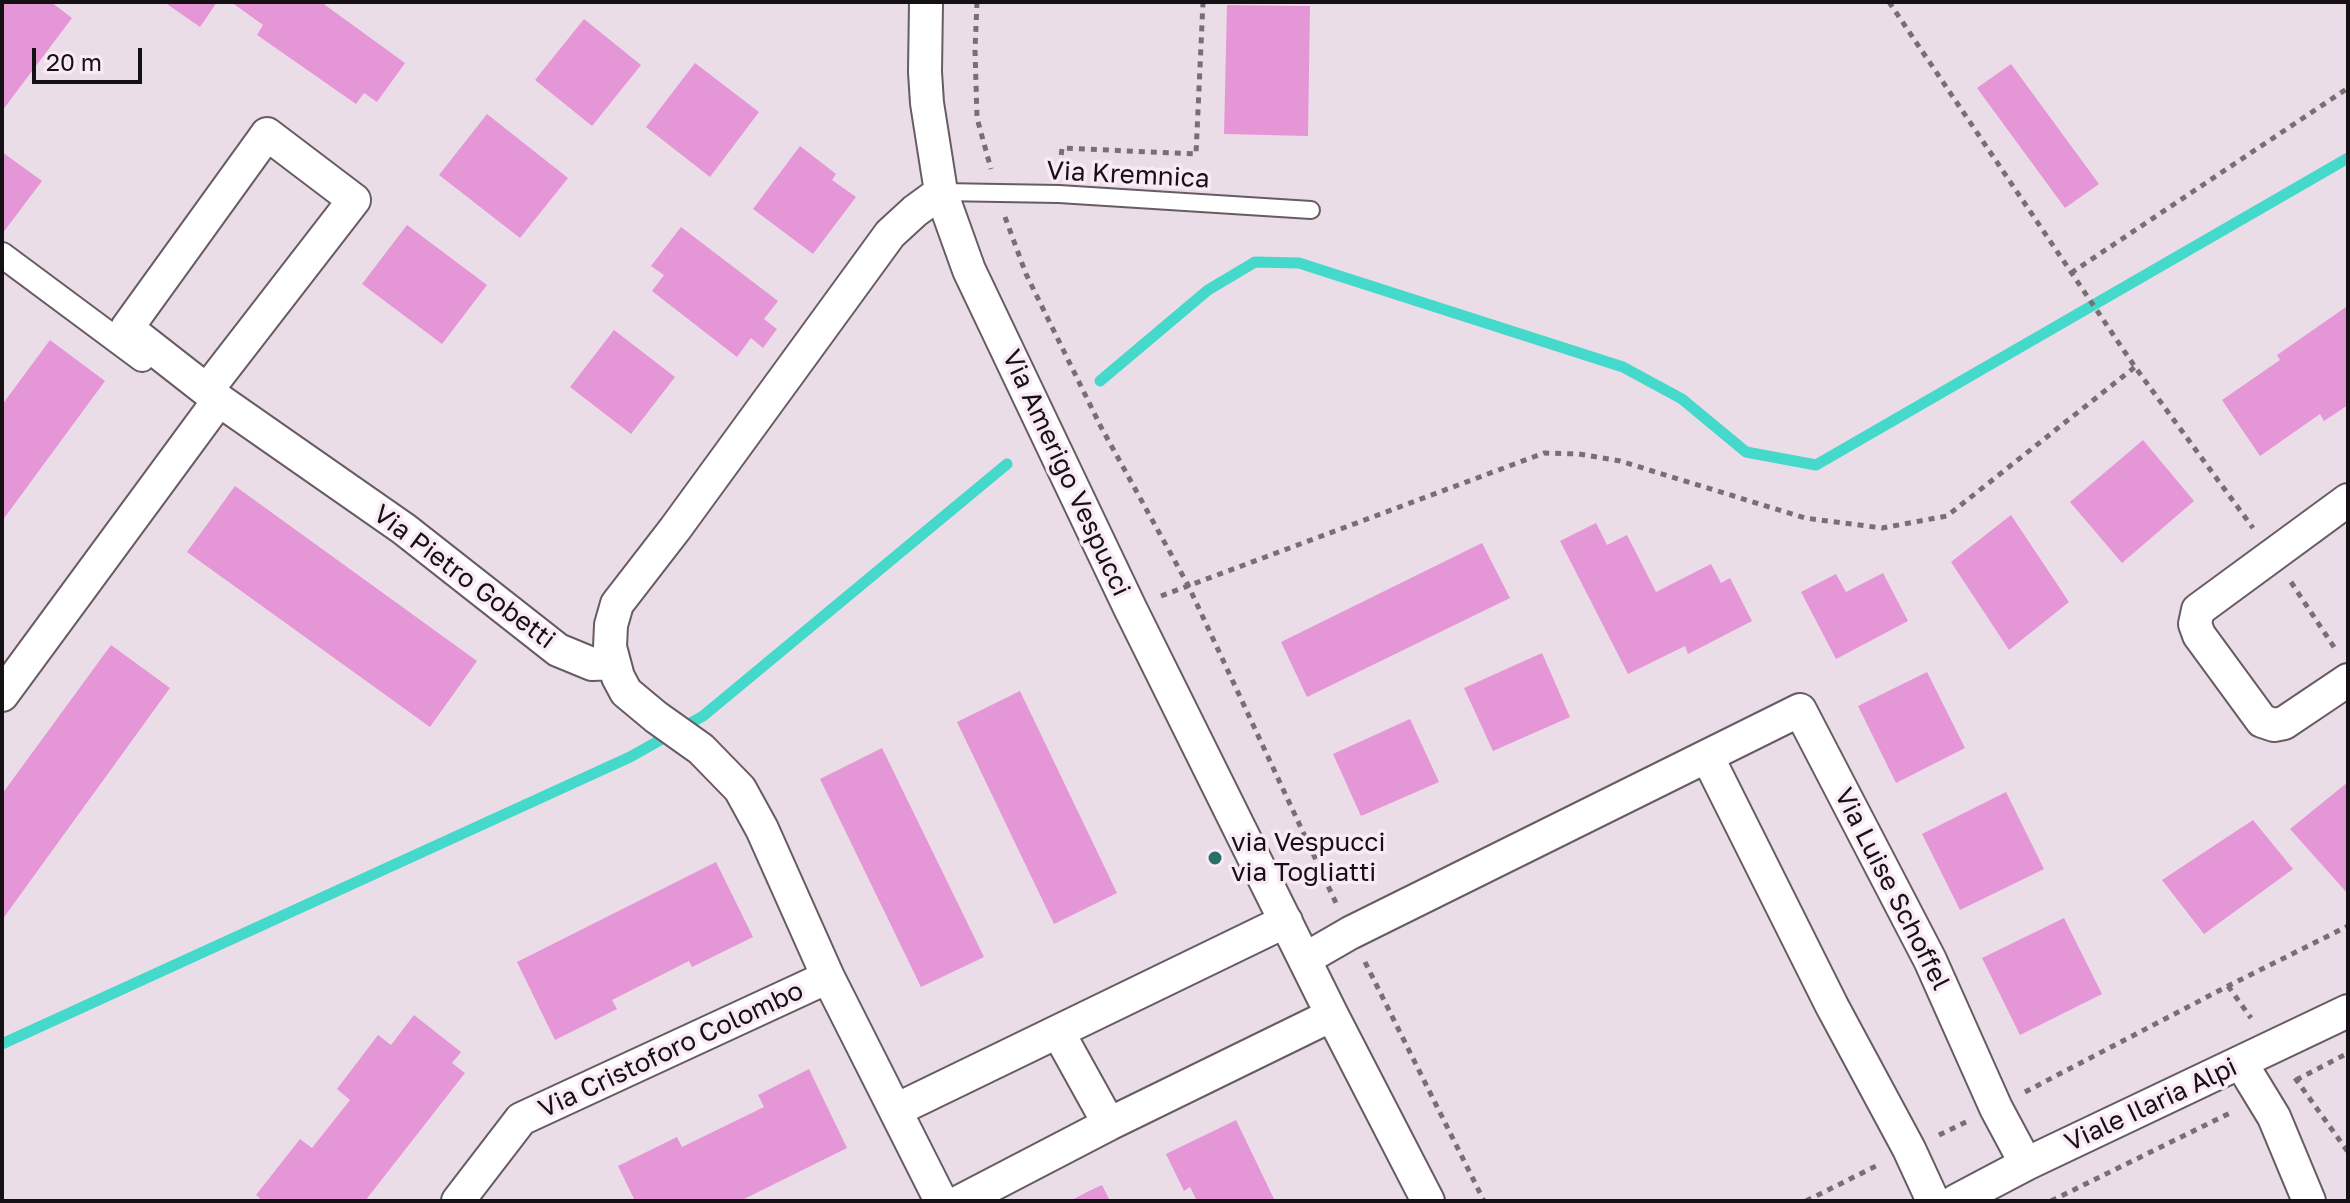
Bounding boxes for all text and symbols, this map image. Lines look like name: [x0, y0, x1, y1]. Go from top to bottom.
scale bar: [36, 32, 146, 82]
text: 20 m: [46, 47, 102, 76]
street label: Via Kremnica: [1046, 155, 1210, 195]
street label: Via Amerigo Vespucci: [995, 345, 1137, 601]
street label: Via Pietro Gobetti: [367, 498, 561, 656]
street label: Via Luise Schoffel: [1828, 783, 1956, 995]
place label: via Vespucci via Togliatti: [1231, 827, 1385, 888]
marker: via Vespucci via Togliatti: [1206, 849, 1224, 867]
street label: Via Cristoforo Colombo: [534, 975, 808, 1125]
street label: Viale Ilaria Alpi: [2060, 1051, 2242, 1159]

